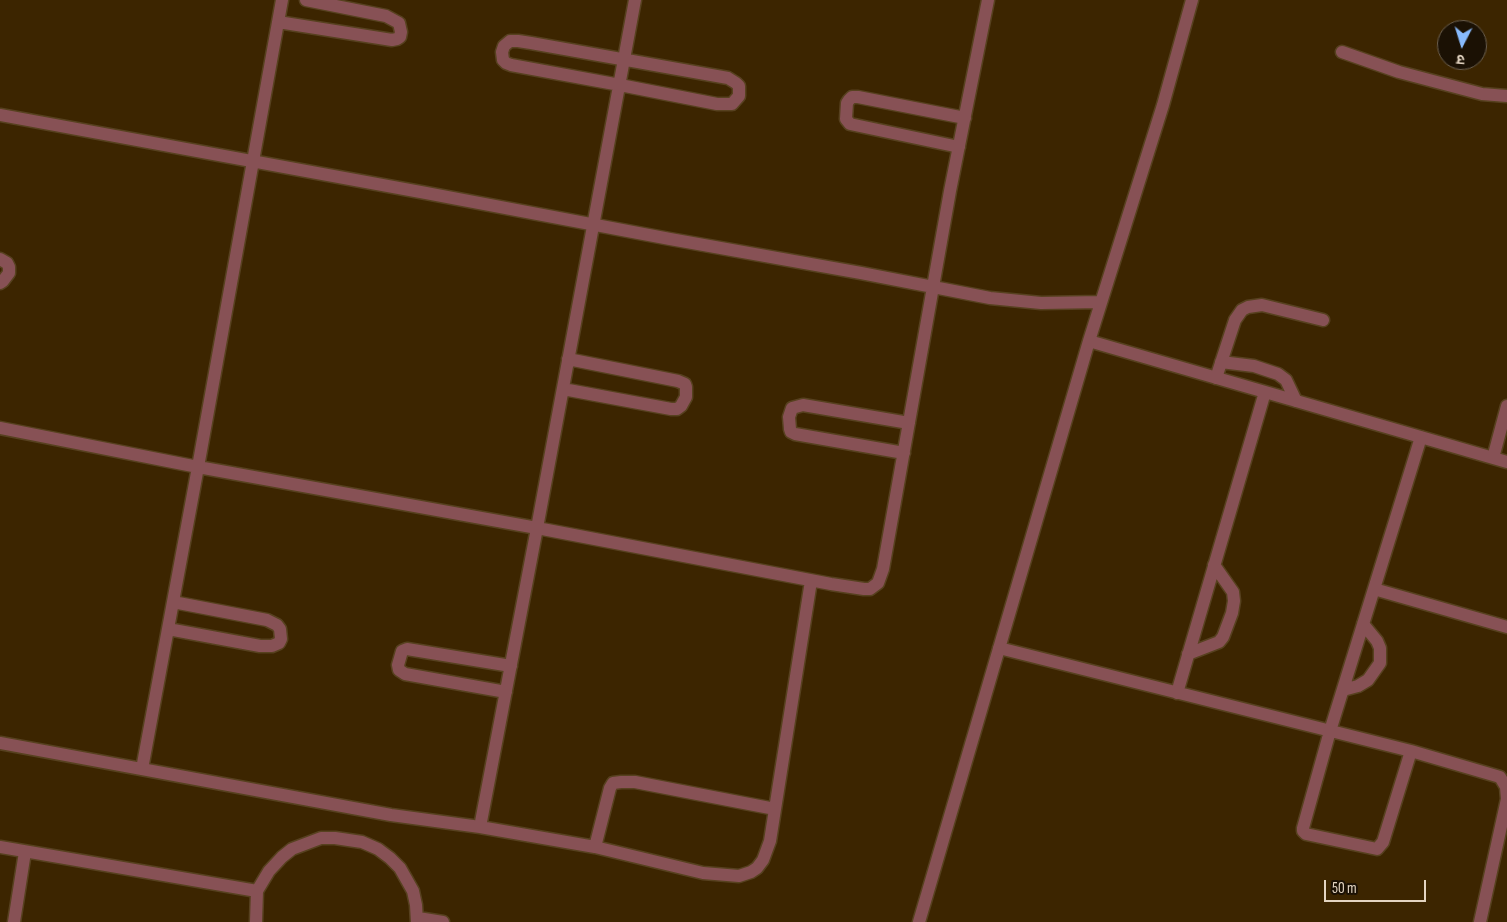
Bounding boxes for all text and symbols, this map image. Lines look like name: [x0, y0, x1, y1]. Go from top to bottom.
north arrow: [1437, 20, 1487, 70]
text: उ: [1456, 51, 1466, 68]
scale bar: [1327, 870, 1430, 902]
text: 50 m: [1332, 879, 1357, 898]

